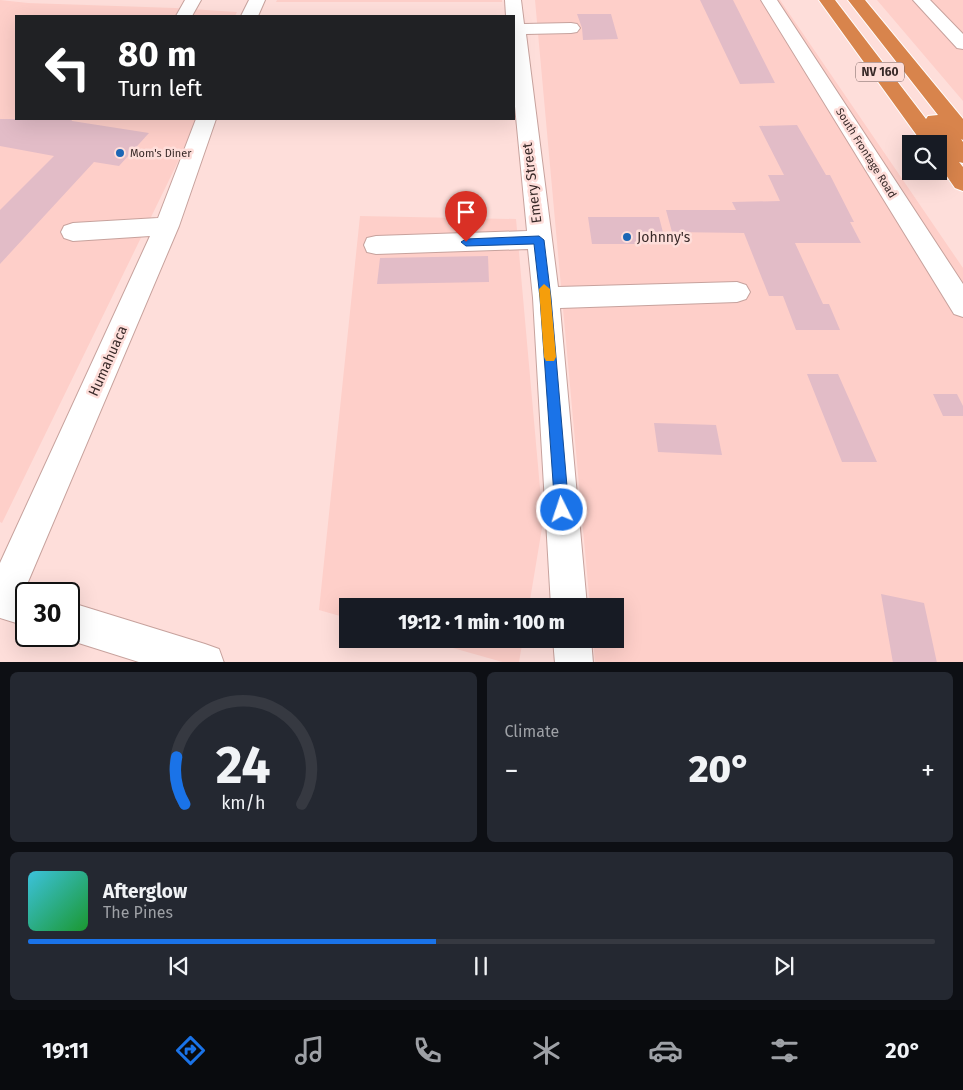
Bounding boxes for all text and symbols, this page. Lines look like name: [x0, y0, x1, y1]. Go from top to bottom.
text: 80 m: [118, 33, 197, 75]
icon: left: [35, 35, 100, 100]
road number: NV 160: [856, 62, 904, 82]
text: Turn left: [118, 75, 202, 102]
street label: South Frontage Road: [833, 106, 899, 200]
map controls: [902, 135, 947, 180]
button: search: [902, 135, 947, 180]
street label: Emery Street: [519, 141, 545, 224]
marker: Mom's Diner: [114, 147, 126, 159]
place label: Mom's Diner: [130, 147, 192, 160]
pin: [445, 191, 487, 242]
icon: arrive: [452, 198, 480, 226]
place label: Johnny's: [637, 229, 691, 246]
marker: Johnny's: [621, 231, 633, 243]
street label: Humahuaca: [85, 323, 131, 399]
position arrow: [535, 483, 587, 535]
speed limit sign: 30: [15, 582, 80, 647]
text: 19:12 · 1 min · 100 m: [398, 611, 565, 634]
text: Climate: [505, 722, 559, 741]
text: 24: [216, 734, 271, 797]
text: 20°: [689, 746, 751, 792]
text: −: [505, 754, 519, 787]
text: +: [921, 754, 935, 787]
text: km/h: [221, 792, 265, 814]
text: Afterglow: [103, 880, 187, 903]
text: The Pines: [103, 903, 173, 922]
icon: previous: [165, 952, 193, 980]
icon: pause: [467, 952, 495, 980]
icon: next: [770, 952, 798, 980]
icon: directions: [173, 1033, 208, 1068]
icon: music: [292, 1033, 327, 1068]
icon: phone: [410, 1033, 445, 1068]
icon: climate: [529, 1033, 564, 1068]
icon: car: [648, 1033, 683, 1068]
icon: filters: [767, 1033, 802, 1068]
text: 19:11: [42, 1037, 89, 1064]
text: 20°: [885, 1037, 921, 1064]

